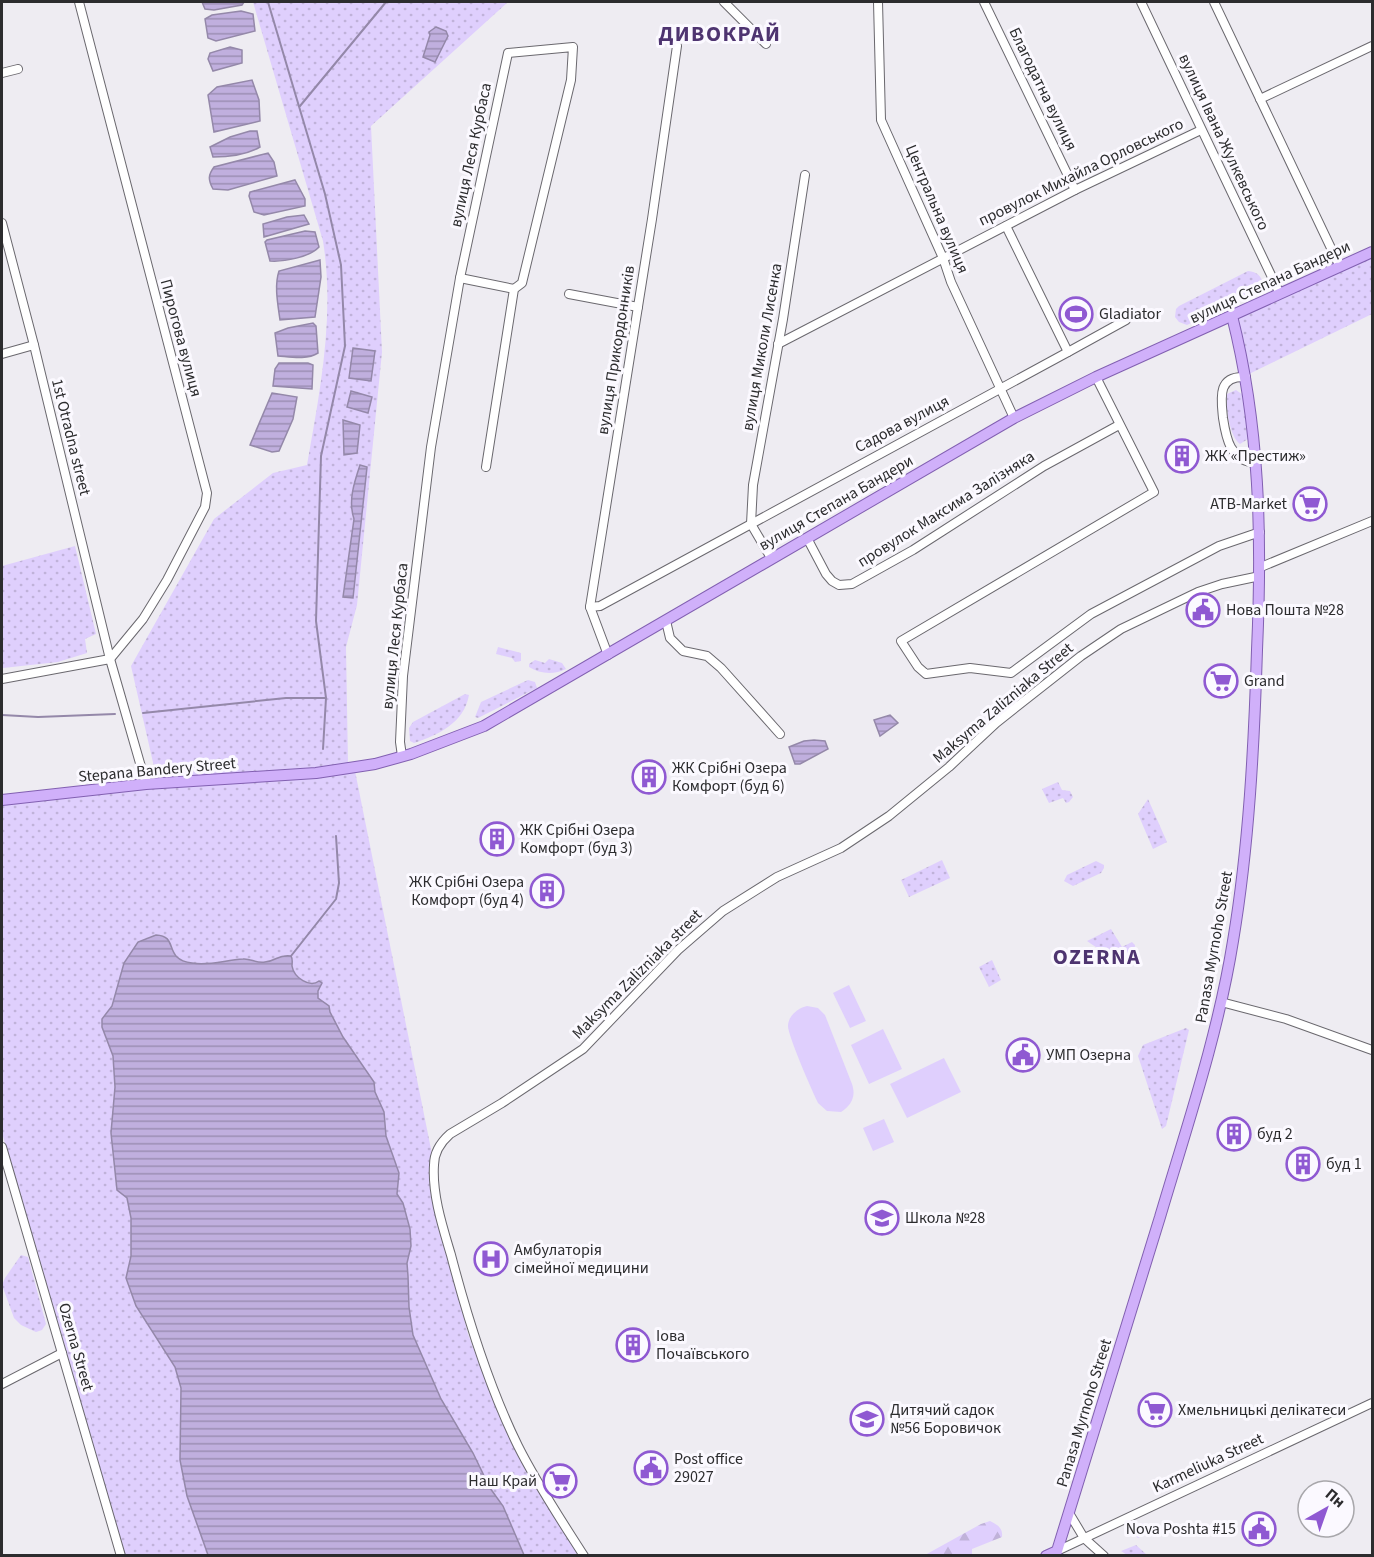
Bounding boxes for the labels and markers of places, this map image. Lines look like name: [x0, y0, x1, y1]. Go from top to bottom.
sports icon: Gladiator: [1058, 296, 1094, 332]
place label: Gladiator: [1099, 303, 1162, 325]
building icon: ЖК «Престиж»: [1164, 438, 1200, 474]
place label: ЖК «Престиж»: [1205, 445, 1306, 467]
supermarket icon: ATB-Market: [1292, 486, 1328, 522]
place label: ATB-Market: [1210, 493, 1288, 515]
public building icon: Нова Пошта №28: [1185, 592, 1221, 628]
place label: Нова Пошта №28: [1226, 599, 1344, 621]
supermarket icon: Grand: [1203, 663, 1239, 699]
place label: Grand: [1244, 670, 1285, 692]
place label: ЖК Срібні Озера Комфорт (буд 6): [672, 757, 787, 797]
building icon: ЖК Срібні Озера Комфорт (буд 6): [631, 759, 667, 795]
place label: ЖК Срібні Озера Комфорт (буд 3): [520, 819, 635, 859]
building icon: ЖК Срібні Озера Комфорт (буд 3): [479, 821, 515, 857]
place label: ЖК Срібні Озера Комфорт (буд 4): [409, 871, 524, 911]
building icon: ЖК Срібні Озера Комфорт (буд 4): [529, 873, 565, 909]
public building icon: УМП Озерна: [1005, 1037, 1041, 1073]
place label: УМП Озерна: [1046, 1044, 1131, 1066]
building icon: буд 2: [1216, 1116, 1252, 1152]
place label: буд 2: [1257, 1123, 1293, 1145]
building icon: буд 1: [1285, 1146, 1321, 1182]
place label: буд 1: [1326, 1153, 1362, 1175]
school or university icon: Школа №28: [864, 1200, 900, 1236]
place label: Школа №28: [905, 1207, 985, 1229]
place label: Амбулаторія сімейної медицини: [514, 1239, 649, 1279]
hospital icon: Амбулаторія сімейної медицини: [473, 1241, 509, 1277]
place label: Іова Почаївського: [656, 1325, 749, 1365]
building icon: Іова Почаївського: [615, 1327, 651, 1363]
supermarket icon: Хмельницькі делікатеси: [1137, 1392, 1173, 1428]
place label: Дитячий садок №56 Боровичок: [890, 1399, 1001, 1439]
place label: Хмельницькі делікатеси: [1178, 1399, 1346, 1421]
school or university icon: Дитячий садок №56 Боровичок: [849, 1401, 885, 1437]
place label: Post office 29027: [674, 1448, 743, 1488]
public building icon: Post office 29027: [633, 1450, 669, 1486]
supermarket icon: Наш Край: [542, 1463, 578, 1499]
place label: Наш Край: [468, 1470, 537, 1492]
public building icon: Nova Poshta #15: [1241, 1511, 1277, 1547]
place label: Nova Poshta #15: [1126, 1518, 1236, 1540]

